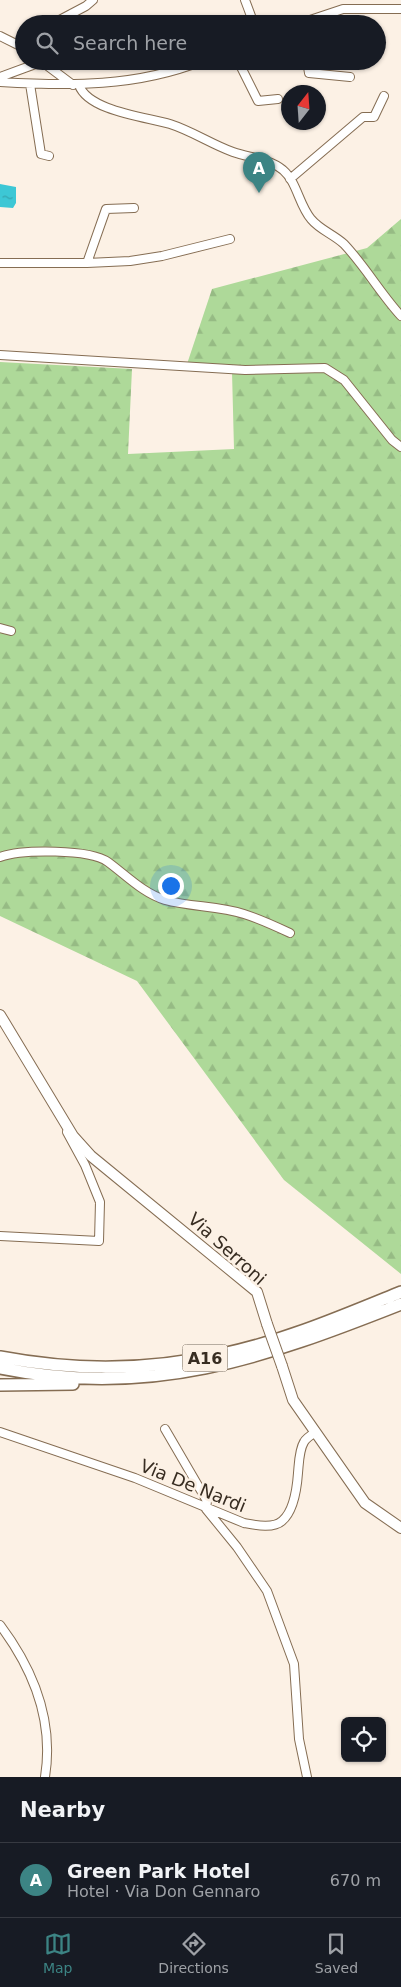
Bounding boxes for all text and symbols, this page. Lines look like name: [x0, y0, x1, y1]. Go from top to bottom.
search box: [15, 15, 386, 70]
icon: search: [33, 29, 61, 57]
text: Search here: [73, 32, 187, 54]
north arrow: [281, 85, 326, 130]
pin: A: [243, 152, 275, 193]
your location: [158, 873, 184, 899]
street label: Via Serroni: [184, 1208, 271, 1289]
road number: A16: [182, 1345, 228, 1372]
street label: Via De Nardi: [137, 1455, 249, 1516]
map controls: [341, 1717, 386, 1762]
button: locate: [341, 1717, 386, 1762]
text: Nearby: [20, 1798, 105, 1822]
text: Green Park Hotel: [67, 1860, 250, 1882]
text: A: [30, 1871, 42, 1890]
text: 670 m: [330, 1871, 381, 1890]
text: Hotel · Via Don Gennaro: [67, 1882, 260, 1901]
tab: Map: [43, 1930, 72, 1976]
tab: Directions: [158, 1930, 229, 1976]
tab: Saved: [315, 1930, 358, 1976]

